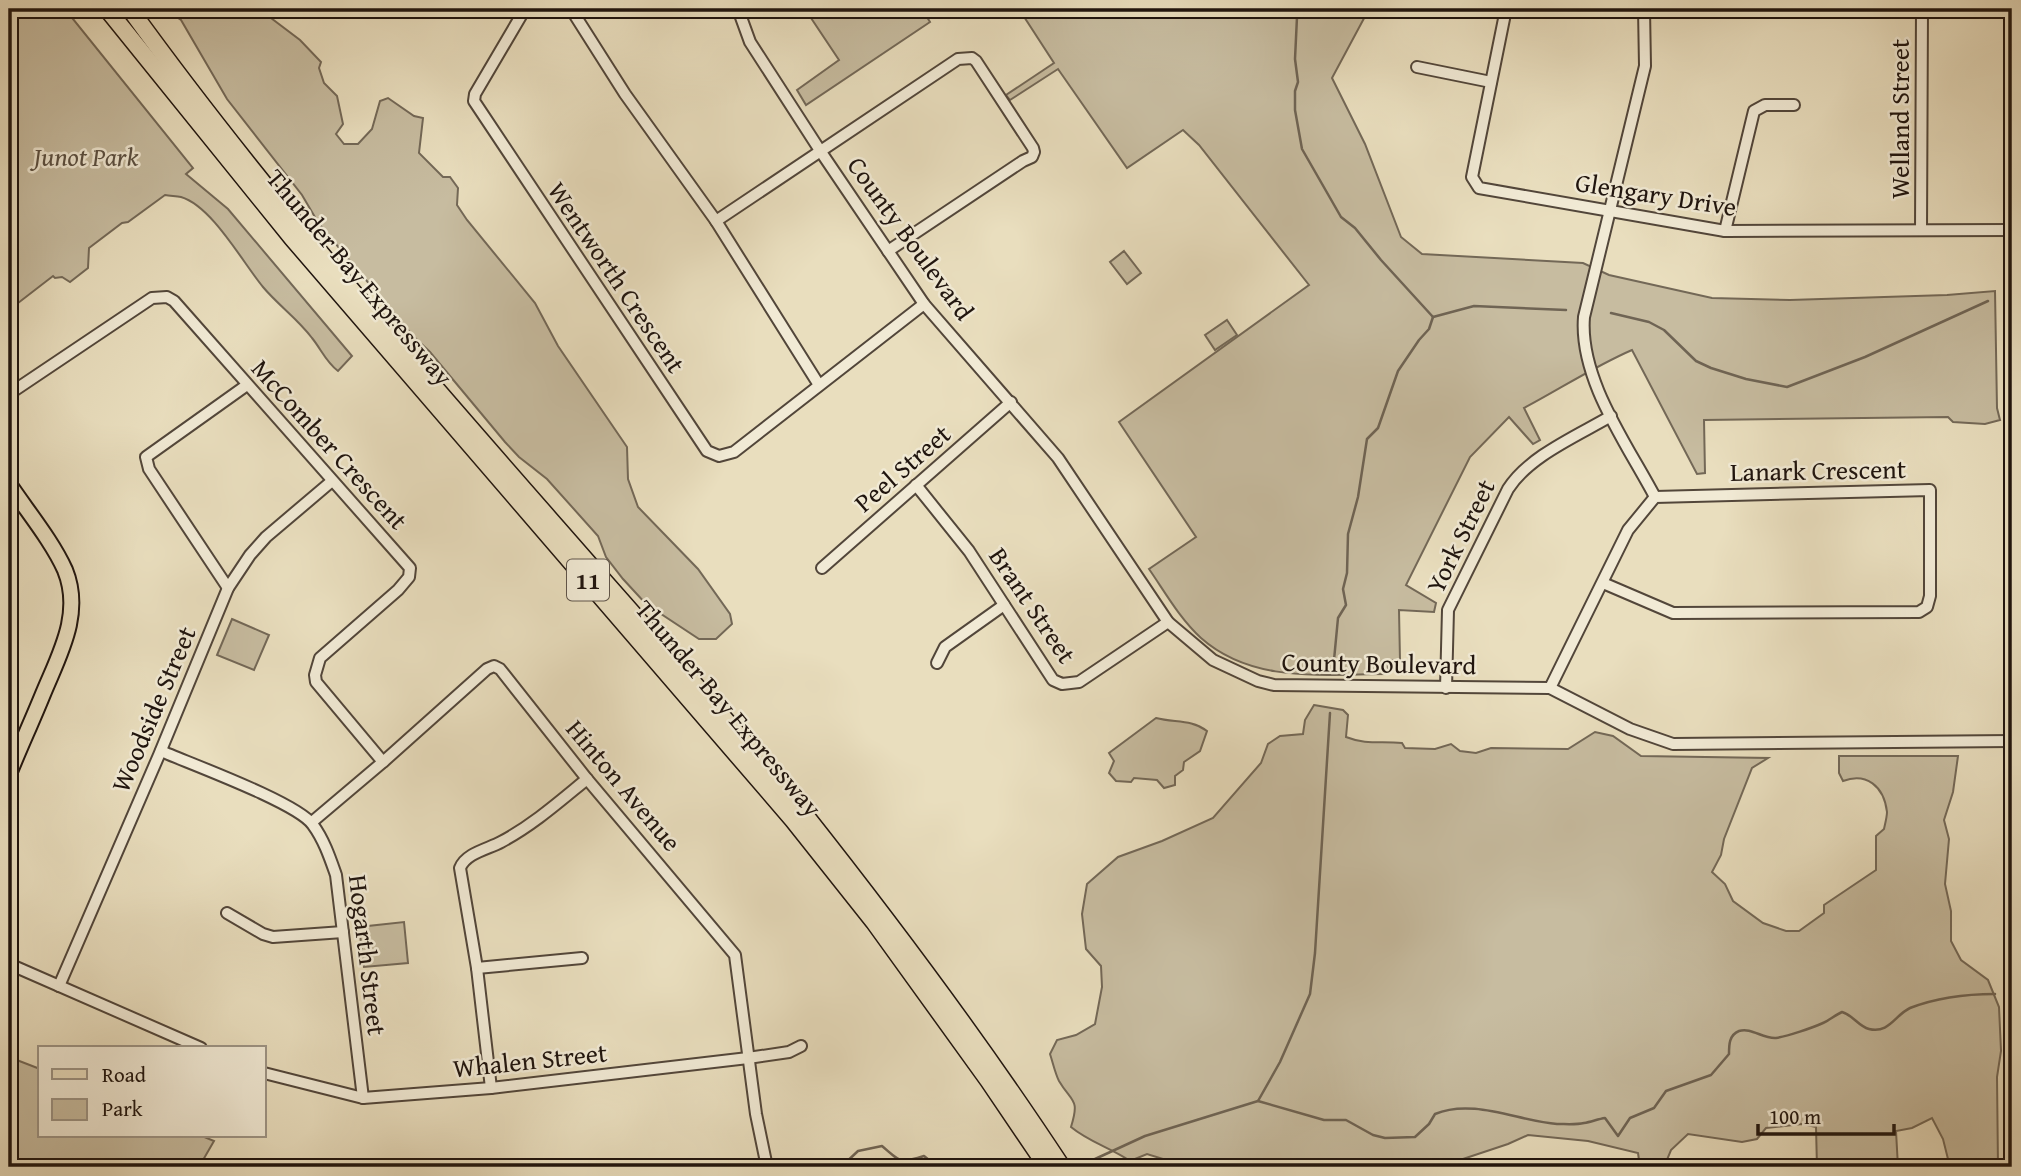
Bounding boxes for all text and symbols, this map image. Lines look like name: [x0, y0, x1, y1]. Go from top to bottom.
street label: Welland Street: [1880, 39, 1919, 199]
park label: Junot Park: [30, 137, 139, 176]
street label: County Boulevard: [838, 148, 984, 328]
street label: Thunder Bay Expressway: [257, 160, 463, 394]
street label: Glengary Drive: [1573, 162, 1739, 226]
street label: Wentworth Crescent: [538, 174, 696, 380]
street label: McComber Crescent: [243, 350, 417, 538]
street label: Peel Street: [845, 415, 959, 521]
street label: Lanark Crescent: [1730, 449, 1906, 491]
street label: York Street: [1416, 472, 1504, 600]
street label: Brant Street: [980, 539, 1086, 671]
road number: 11: [567, 560, 609, 600]
street label: Thunder Bay Expressway: [626, 591, 832, 825]
street label: Woodside Street: [101, 620, 205, 798]
street label: County Boulevard: [1281, 642, 1477, 684]
street label: Hinton Avenue: [557, 710, 691, 860]
street label: Hogarth Street: [339, 872, 397, 1038]
street label: Whalen Street: [451, 1033, 609, 1087]
legend: [38, 1046, 266, 1138]
text: Road: [102, 1059, 147, 1090]
scale bar: [1758, 1092, 1895, 1136]
text: Park: [102, 1093, 143, 1124]
text: 100 m: [1769, 1101, 1821, 1132]

